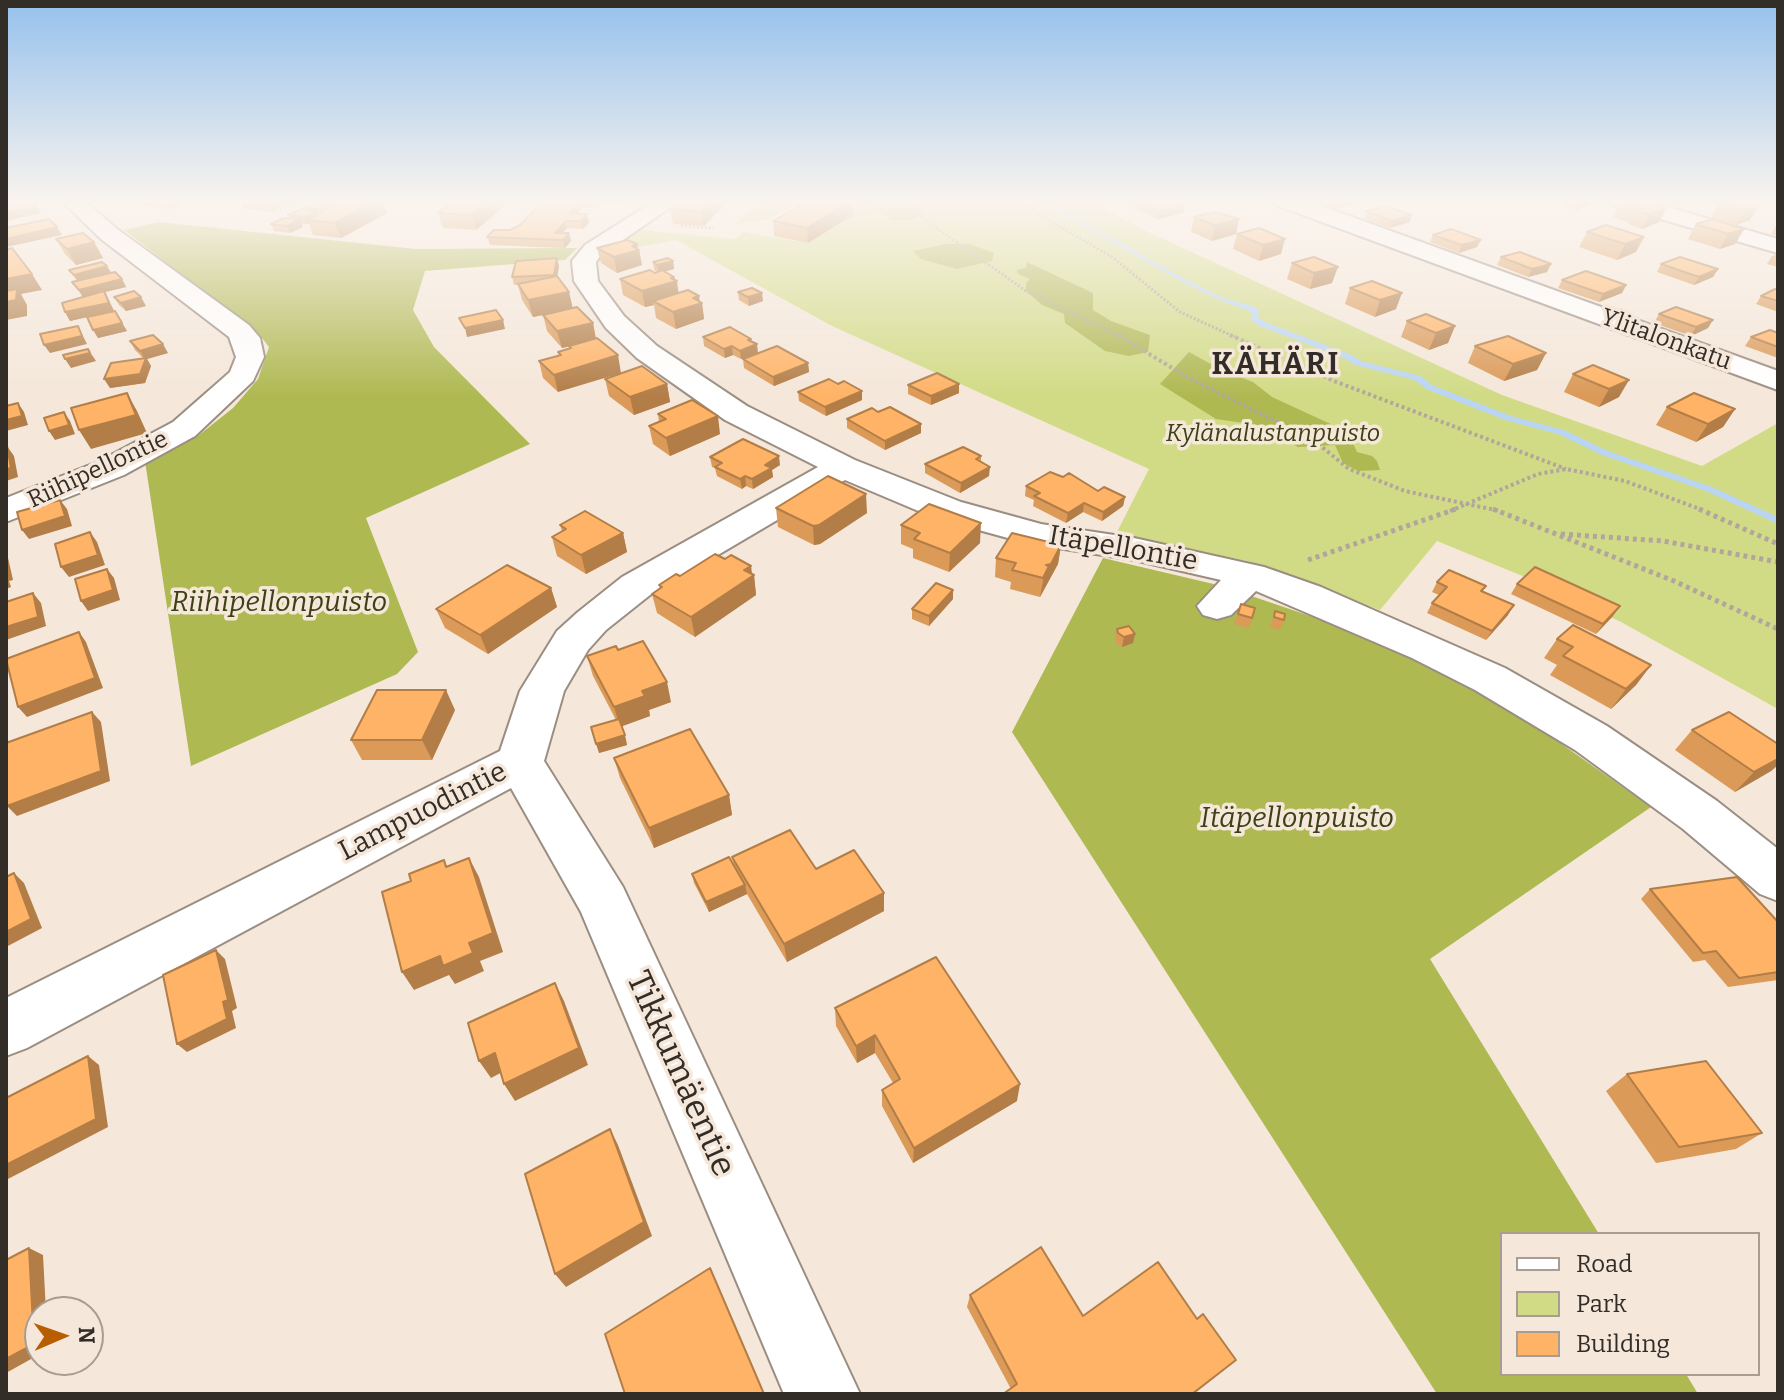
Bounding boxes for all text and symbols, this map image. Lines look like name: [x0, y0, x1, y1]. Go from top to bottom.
street label: Ylitalonkatu: [1597, 303, 1735, 377]
district label: KÄHÄRI: [1212, 348, 1340, 384]
park label: Kylänalustanpuisto: [1166, 420, 1380, 448]
street label: Riihipellontie: [23, 425, 173, 515]
street label: Itäpellontie: [1046, 519, 1200, 579]
park label: Riihipellonpuisto: [171, 586, 387, 620]
street label: Lampuodintie: [334, 755, 512, 869]
park label: Itäpellonpuisto: [1200, 802, 1394, 836]
street label: Tikkumäentie: [617, 965, 743, 1183]
legend: [1500, 1232, 1760, 1376]
text: Road: [1576, 1250, 1632, 1278]
text: Park: [1576, 1290, 1627, 1318]
north arrow: [24, 1296, 104, 1376]
text: N: [73, 1326, 100, 1344]
text: Building: [1576, 1330, 1670, 1358]

